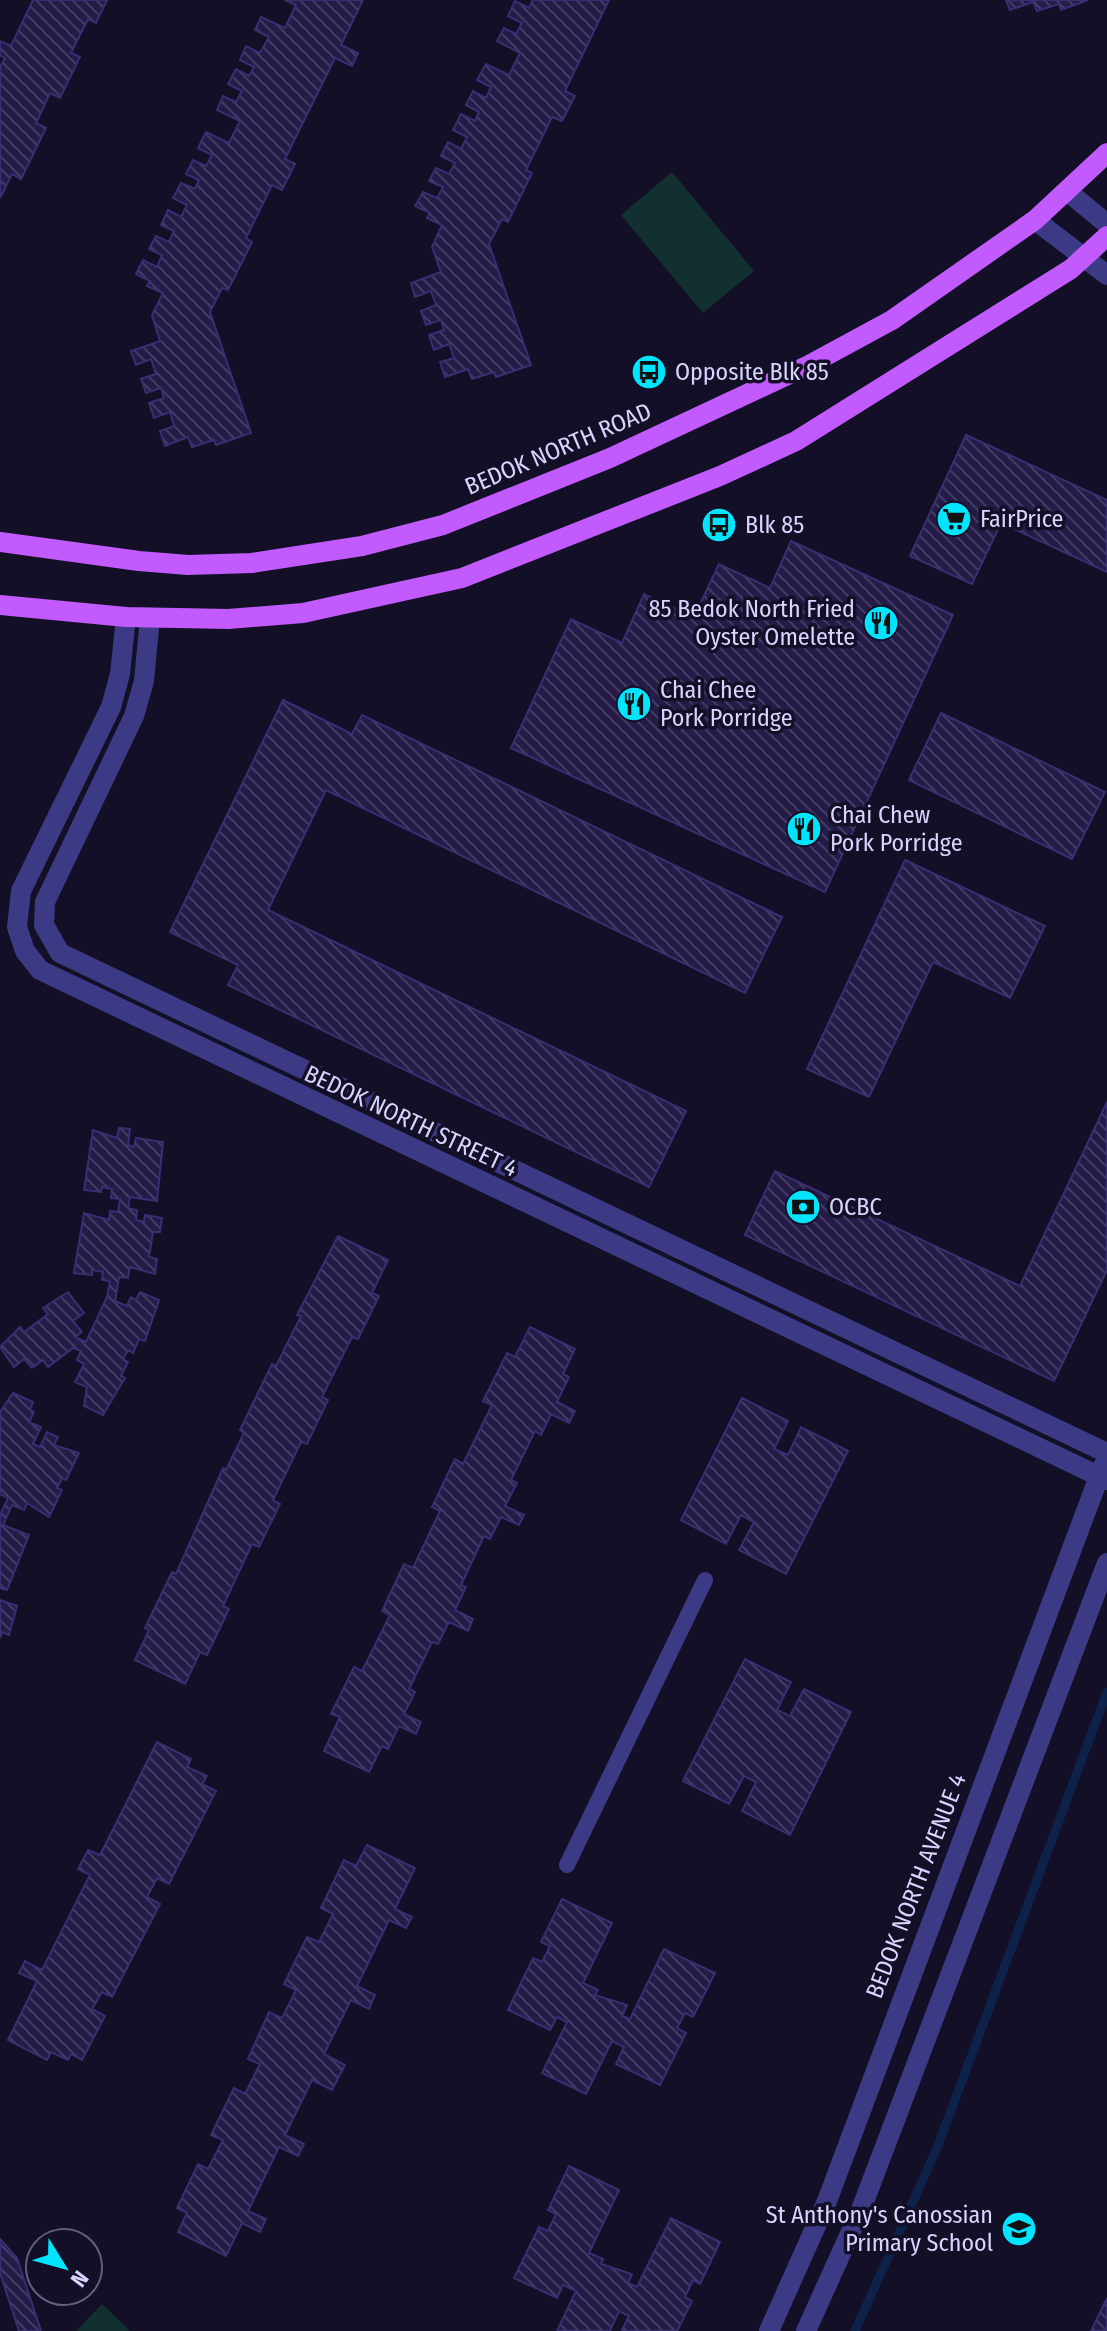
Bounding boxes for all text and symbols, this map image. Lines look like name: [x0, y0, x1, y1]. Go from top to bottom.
bus stop icon: Opposite Blk 85: [630, 353, 668, 391]
place label: Opposite Blk 85: [675, 358, 829, 386]
street label: BEDOK NORTH ROAD: [461, 397, 655, 501]
supermarket icon: FairPrice: [935, 500, 973, 538]
place label: FairPrice: [980, 505, 1063, 533]
bus stop icon: Blk 85: [700, 506, 738, 544]
place label: Blk 85: [745, 511, 804, 539]
place label: 85 Bedok North Fried Oyster Omelette: [649, 595, 855, 651]
restaurant icon: 85 Bedok North Fried Oyster Omelette: [862, 604, 900, 642]
place label: Chai Chee Pork Porridge: [660, 676, 793, 732]
restaurant icon: Chai Chee Pork Porridge: [615, 685, 653, 723]
place label: Chai Chew Pork Porridge: [830, 801, 963, 857]
restaurant icon: Chai Chew Pork Porridge: [785, 810, 823, 848]
street label: BEDOK NORTH STREET 4: [300, 1059, 522, 1183]
bank icon: OCBC: [784, 1188, 822, 1226]
place label: OCBC: [829, 1193, 882, 1221]
street label: BEDOK NORTH AVENUE 4: [860, 1770, 972, 2002]
place label: St Anthony's Canossian Primary School: [766, 2201, 993, 2257]
school or university icon: St Anthony's Canossian Primary School: [1000, 2210, 1038, 2248]
north arrow: [24, 2227, 104, 2307]
text: N: [65, 2265, 94, 2292]

